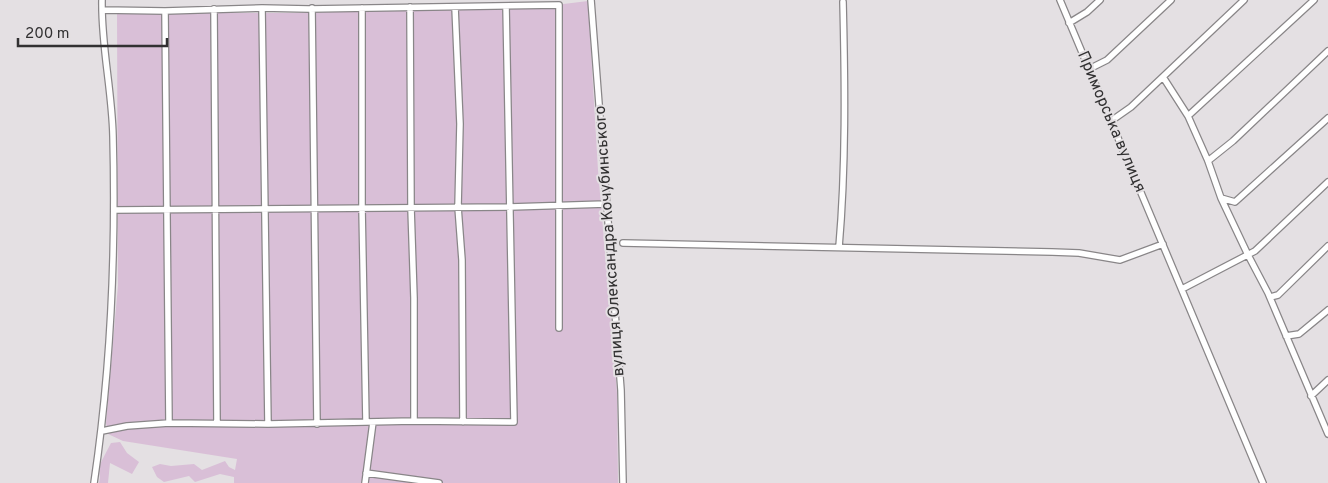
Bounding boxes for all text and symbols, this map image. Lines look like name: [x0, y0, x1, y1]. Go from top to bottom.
scale bar: [18, 15, 166, 47]
text: 200 m: [25, 25, 70, 44]
street label: Приморська вулиця: [1072, 48, 1150, 196]
street label: вулиця Олександра Кочубинського: [591, 105, 629, 377]

